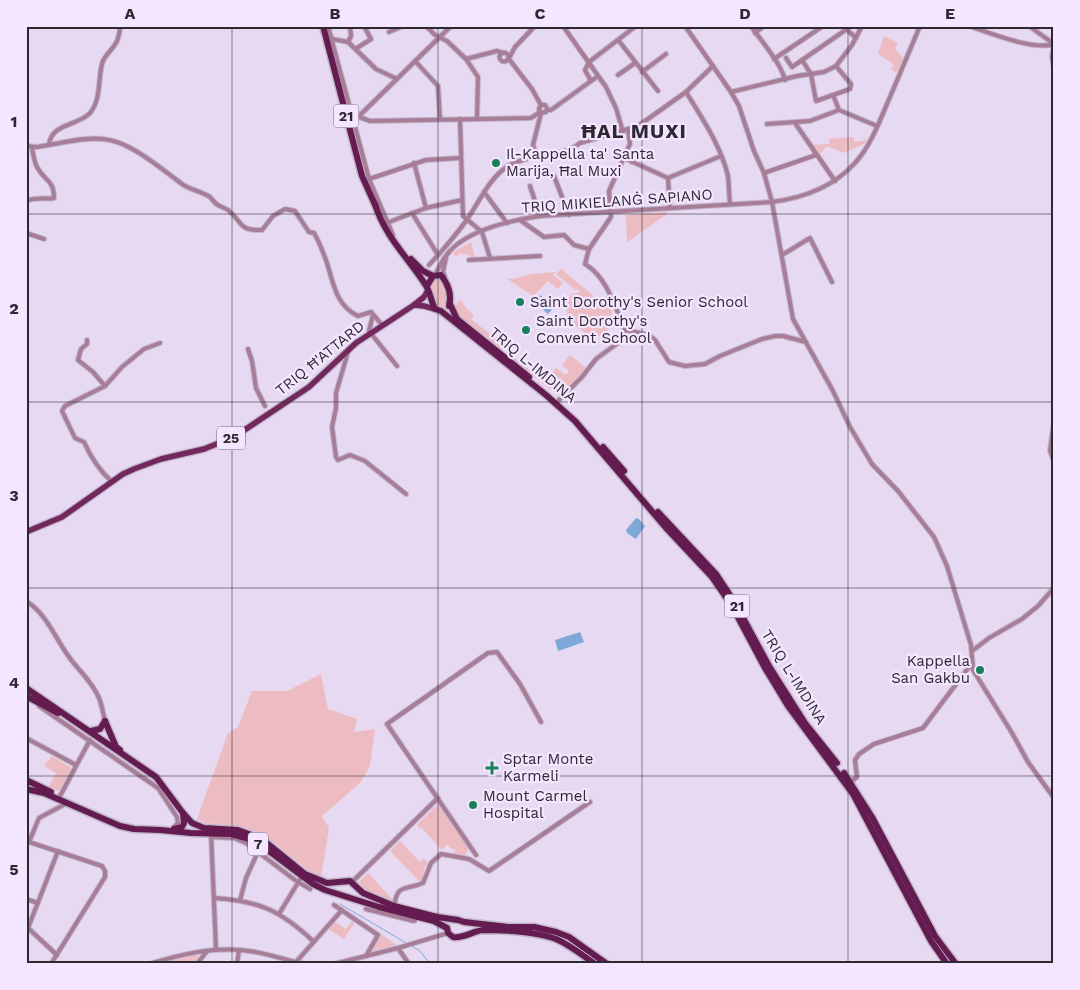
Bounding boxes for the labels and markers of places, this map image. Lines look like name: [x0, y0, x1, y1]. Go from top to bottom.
place label: Il-Kappella ta' Santa Marija, Ħal Muxi: [506, 145, 655, 180]
marker: Il-Kappella ta' Santa Marija, Ħal Muxi: [490, 157, 502, 169]
place label: Saint Dorothy's Senior School: [530, 293, 748, 311]
marker: Saint Dorothy's Senior School: [514, 296, 526, 308]
place label: Saint Dorothy's Convent School: [536, 312, 652, 347]
marker: Saint Dorothy's Convent School: [520, 324, 532, 336]
place label: Kappella San Gakbu: [891, 652, 970, 687]
marker: Kappella San Gakbu: [974, 664, 986, 676]
place label: Sptar Monte Karmeli: [503, 750, 593, 785]
marker: Sptar Monte Karmeli: [485, 761, 499, 775]
place label: Mount Carmel Hospital: [483, 787, 587, 822]
marker: Mount Carmel Hospital: [467, 799, 479, 811]

